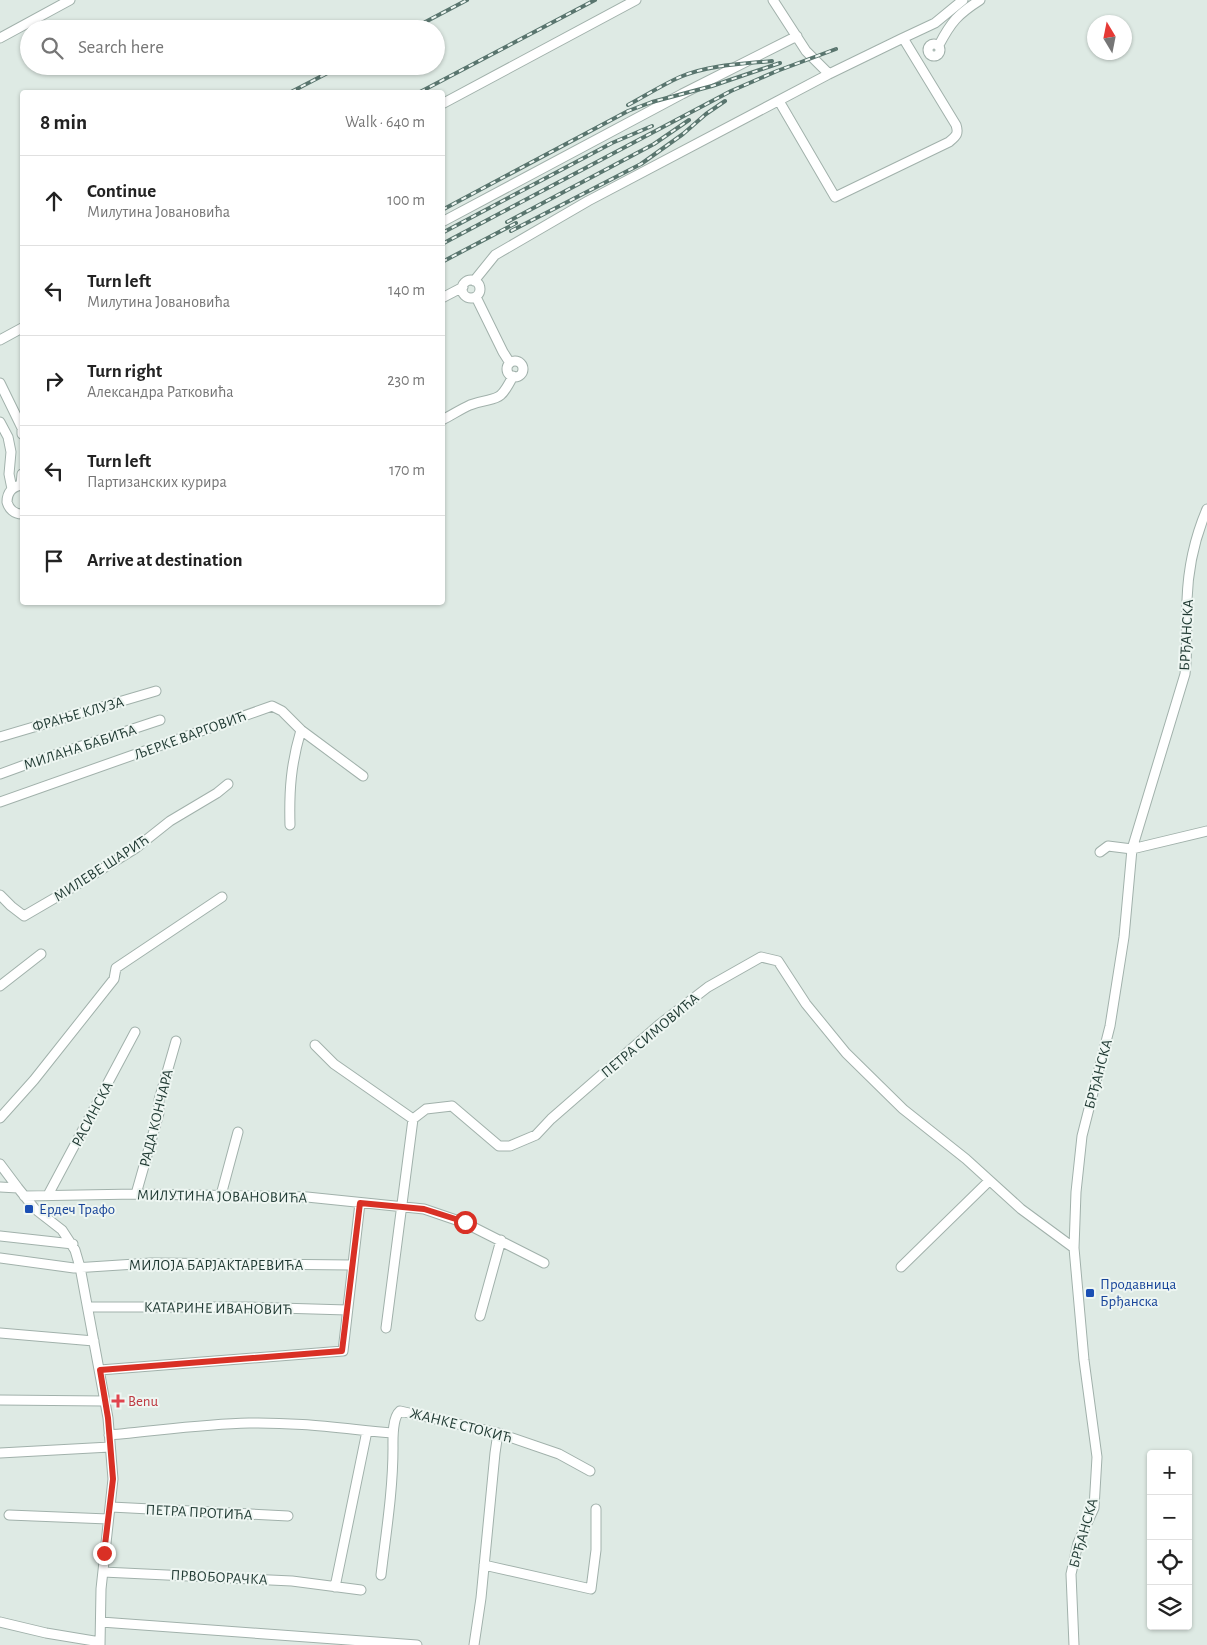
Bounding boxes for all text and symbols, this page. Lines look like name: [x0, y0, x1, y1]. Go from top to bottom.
north arrow: [1087, 15, 1132, 60]
search box: [20, 20, 445, 75]
icon: search: [38, 34, 66, 62]
text: Search here: [78, 38, 164, 57]
text: 8 min: [40, 112, 87, 133]
text: Walk · 640 m: [345, 114, 425, 130]
text: Continue: [87, 182, 156, 201]
icon: ahead: [40, 187, 68, 215]
text: 100 m: [387, 192, 425, 208]
text: Милутина Јовановића: [87, 204, 230, 220]
text: Turn left: [87, 272, 151, 291]
icon: left: [40, 277, 68, 305]
text: 140 m: [388, 282, 425, 298]
text: Милутина Јовановића: [87, 294, 230, 310]
text: Turn right: [87, 362, 162, 381]
icon: right: [40, 367, 68, 395]
text: 230 m: [387, 372, 425, 388]
text: Александра Ратковића: [87, 384, 234, 400]
text: Turn left: [87, 452, 151, 471]
icon: left: [40, 457, 68, 485]
text: 170 m: [389, 462, 425, 478]
text: Партизанских курира: [87, 474, 227, 490]
icon: arrive: [40, 547, 68, 575]
text: Arrive at destination: [87, 551, 243, 570]
street label: БРЂАНСКА: [1177, 599, 1196, 671]
street label: ФРАЊЕ КЛУЗА: [31, 694, 126, 735]
street label: ЉЕРКЕ ВАРГОВИЋ: [132, 708, 248, 763]
street label: МИЛАНА БАБИЋА: [22, 722, 139, 773]
street label: МИЛЕВЕ ШАРИЋ: [51, 832, 151, 905]
street label: ПЕТРА СИМОВИЋА: [599, 990, 702, 1080]
street label: БРЂАНСКА: [1082, 1037, 1115, 1111]
street label: РАДА КОНЧАРА: [137, 1068, 176, 1168]
street label: РАСИНСКА: [69, 1079, 116, 1149]
street label: МИЛУТИНА ЈОВАНОВИЋА: [137, 1188, 308, 1205]
place label: Ердеч Трафо: [39, 1202, 115, 1217]
marker: Ердеч Трафо: [23, 1203, 35, 1215]
route start: [454, 1211, 477, 1234]
street label: МИЛОЈА БАРЈАКТАРЕВИЋА: [129, 1258, 303, 1273]
place label: Продавница Брђанска: [1100, 1277, 1177, 1309]
marker: Продавница Брђанска: [1084, 1287, 1096, 1299]
street label: КАТАРИНЕ ИВАНОВИЋ: [144, 1300, 292, 1317]
place label: Benu: [128, 1394, 159, 1409]
marker: Benu: [112, 1395, 124, 1407]
street label: ЖАНКЕ СТОКИЋ: [408, 1406, 514, 1445]
map controls: [1147, 1450, 1192, 1630]
button: +: [1147, 1450, 1192, 1495]
button: −: [1147, 1495, 1192, 1540]
street label: БРЂАНСКА: [1066, 1497, 1101, 1570]
street label: ПЕТРА ПРОТИЋА: [145, 1502, 253, 1523]
button: locate: [1147, 1540, 1192, 1585]
route end: [93, 1542, 116, 1565]
street label: ПРВОБОРАЧКА: [170, 1567, 268, 1588]
button: layers: [1147, 1585, 1192, 1630]

